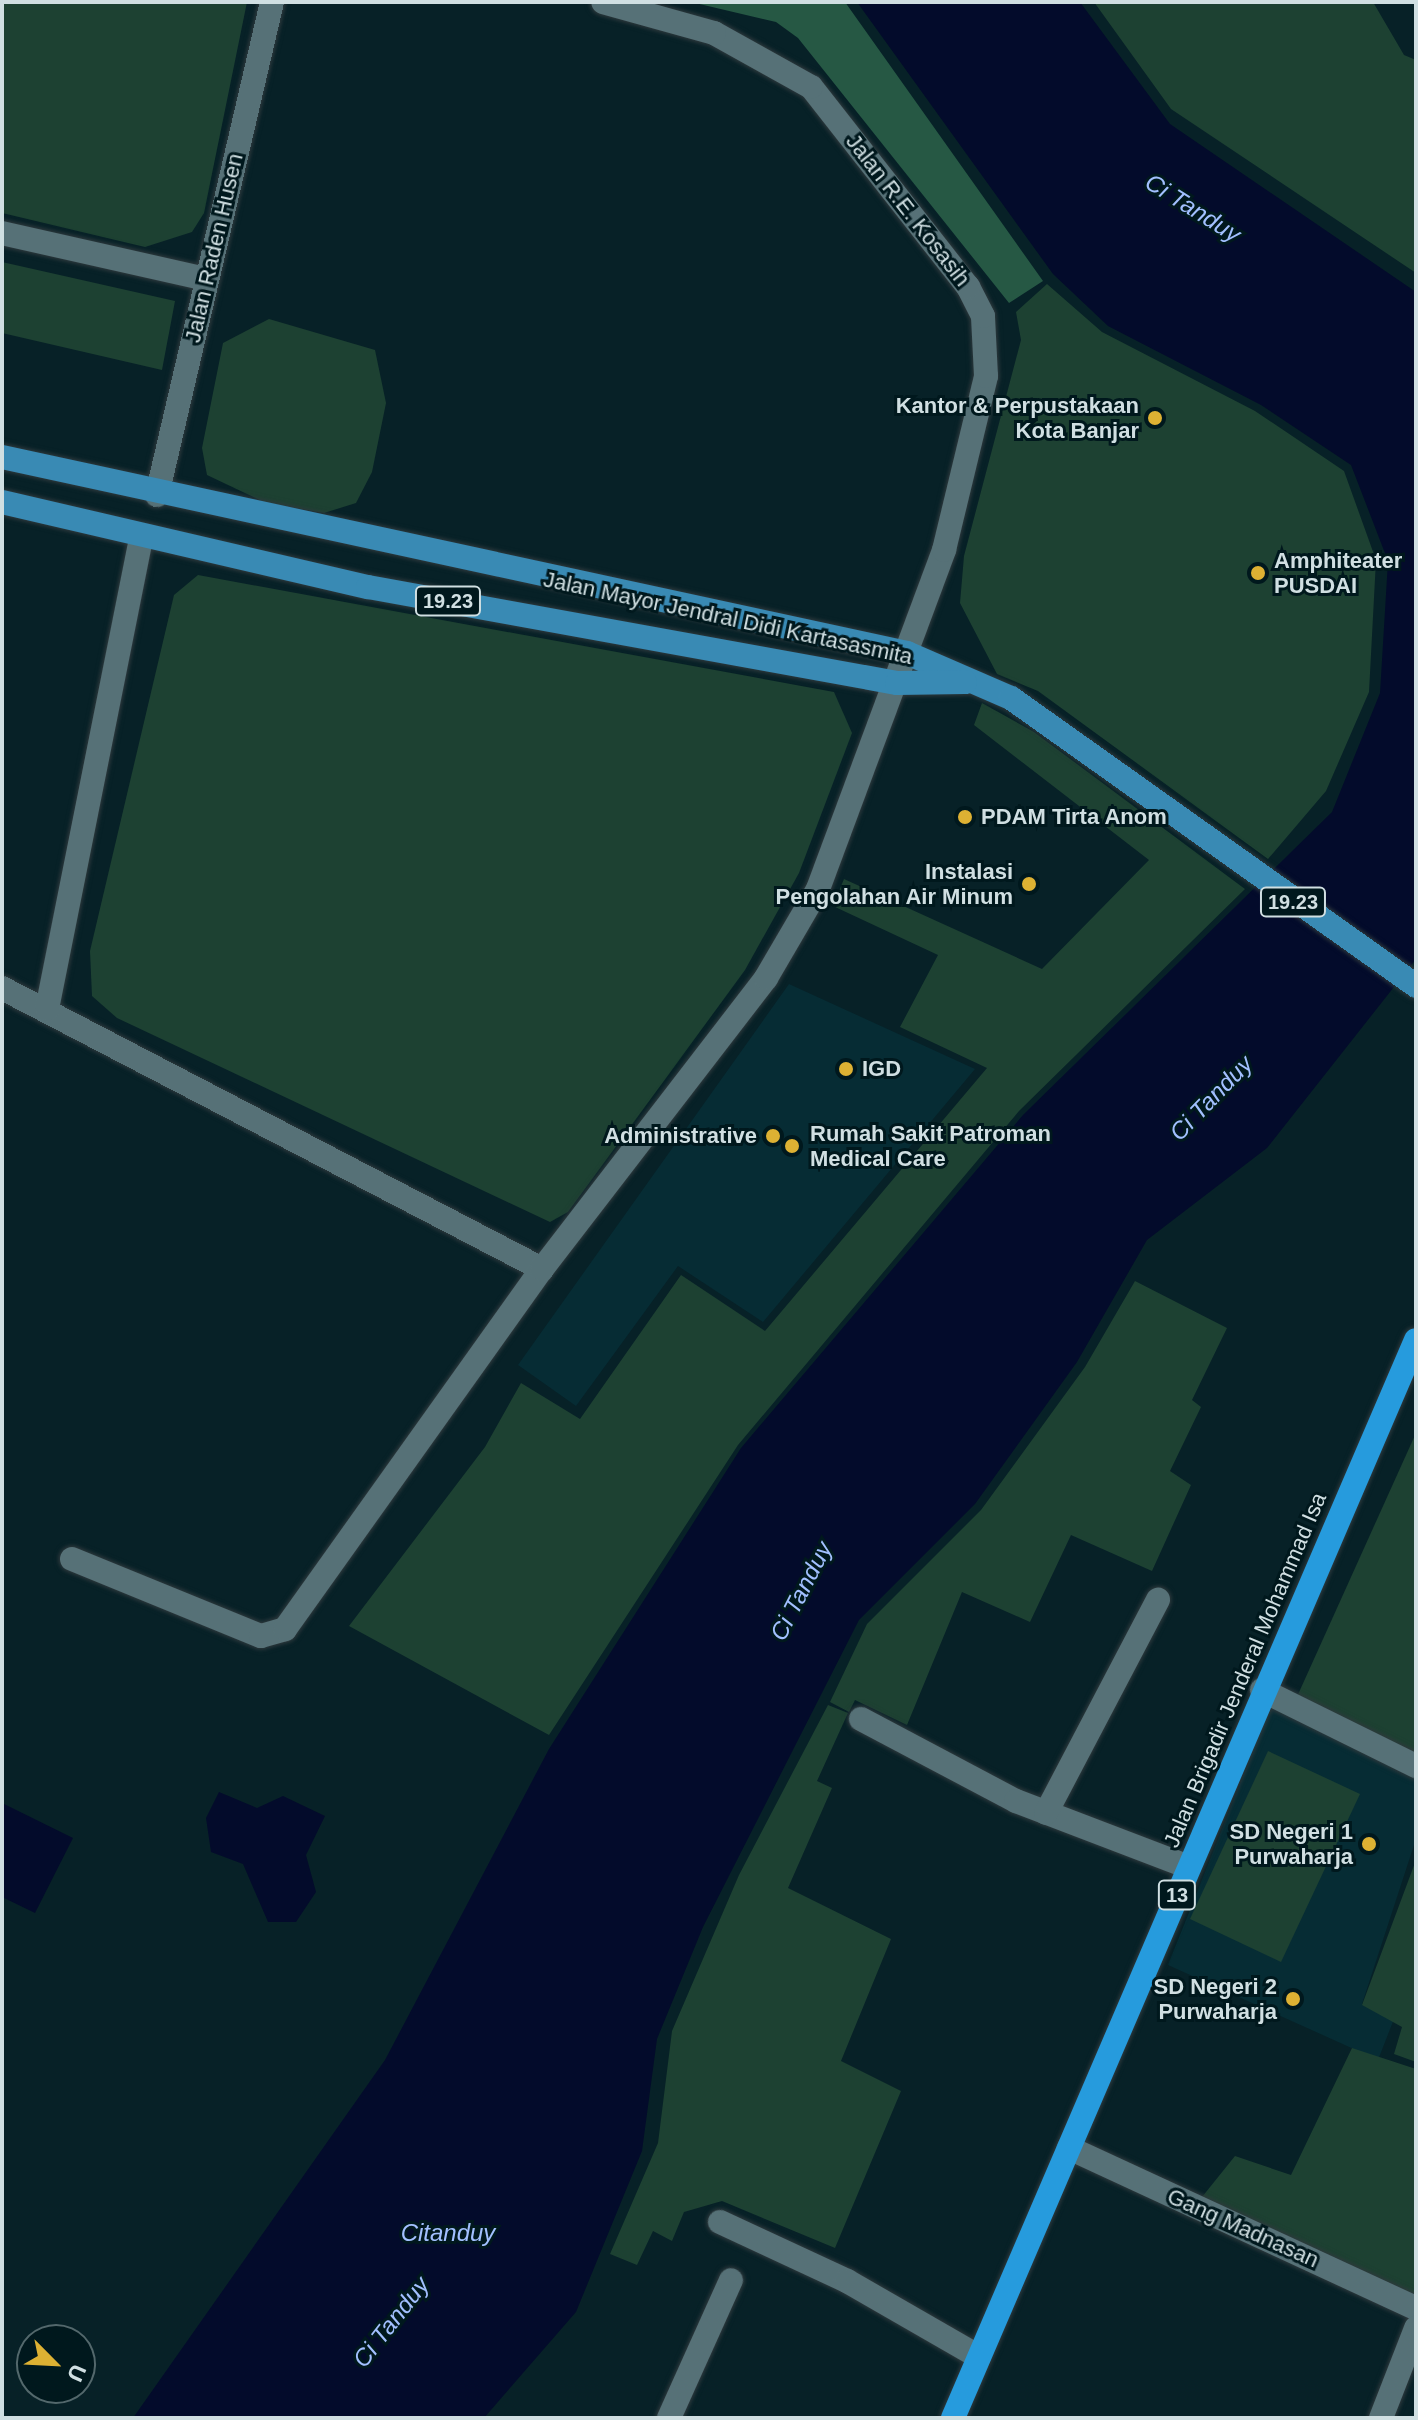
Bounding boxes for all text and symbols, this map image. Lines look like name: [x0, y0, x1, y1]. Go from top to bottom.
street label: Jalan R.E. Kosasih: [840, 129, 976, 291]
street label: Jalan Raden Husen: [179, 151, 249, 345]
water label: Ci Tanduy: [1140, 167, 1246, 249]
place label: Kantor & Perpustakaan Kota Banjar: [896, 392, 1139, 444]
marker: Kantor & Perpustakaan Kota Banjar: [1146, 409, 1164, 427]
place label: Amphiteater PUSDAI: [1274, 547, 1402, 598]
marker: Amphiteater PUSDAI: [1249, 564, 1267, 582]
street label: Jalan Mayor Jendral Didi Kartasasmita: [541, 566, 915, 670]
road number: 19.23: [414, 585, 482, 617]
place label: PDAM Tirta Anom: [981, 804, 1168, 830]
marker: PDAM Tirta Anom: [956, 808, 974, 826]
place label: Instalasi Pengolahan Air Minum: [775, 858, 1013, 910]
marker: Instalasi Pengolahan Air Minum: [1020, 875, 1038, 893]
road number: 19.23: [1259, 886, 1327, 918]
water label: Ci Tanduy: [1163, 1049, 1259, 1147]
place label: IGD: [862, 1056, 901, 1082]
marker: IGD: [837, 1060, 855, 1078]
place label: Rumah Sakit Patroman Medical Care: [810, 1120, 1051, 1172]
place label: Administrative: [604, 1123, 757, 1149]
marker: Administrative: [764, 1127, 782, 1145]
marker: Rumah Sakit Patroman Medical Care: [781, 1135, 803, 1157]
street label: Jalan Brigadir Jenderal Mohammad Isa: [1158, 1489, 1332, 1851]
water label: Ci Tanduy: [764, 1537, 838, 1645]
place label: SD Negeri 1 Purwaharja: [1230, 1818, 1353, 1870]
marker: SD Negeri 1 Purwaharja: [1360, 1835, 1378, 1853]
road number: 13: [1157, 1879, 1197, 1911]
place label: SD Negeri 2 Purwaharja: [1154, 1973, 1277, 2024]
marker: SD Negeri 2 Purwaharja: [1284, 1990, 1302, 2008]
street label: Gang Madnasan: [1163, 2183, 1323, 2273]
water label: Citanduy: [401, 2219, 495, 2247]
water label: Ci Tanduy: [347, 2271, 435, 2373]
north arrow: [16, 2324, 96, 2404]
text: U: [62, 2361, 91, 2385]

